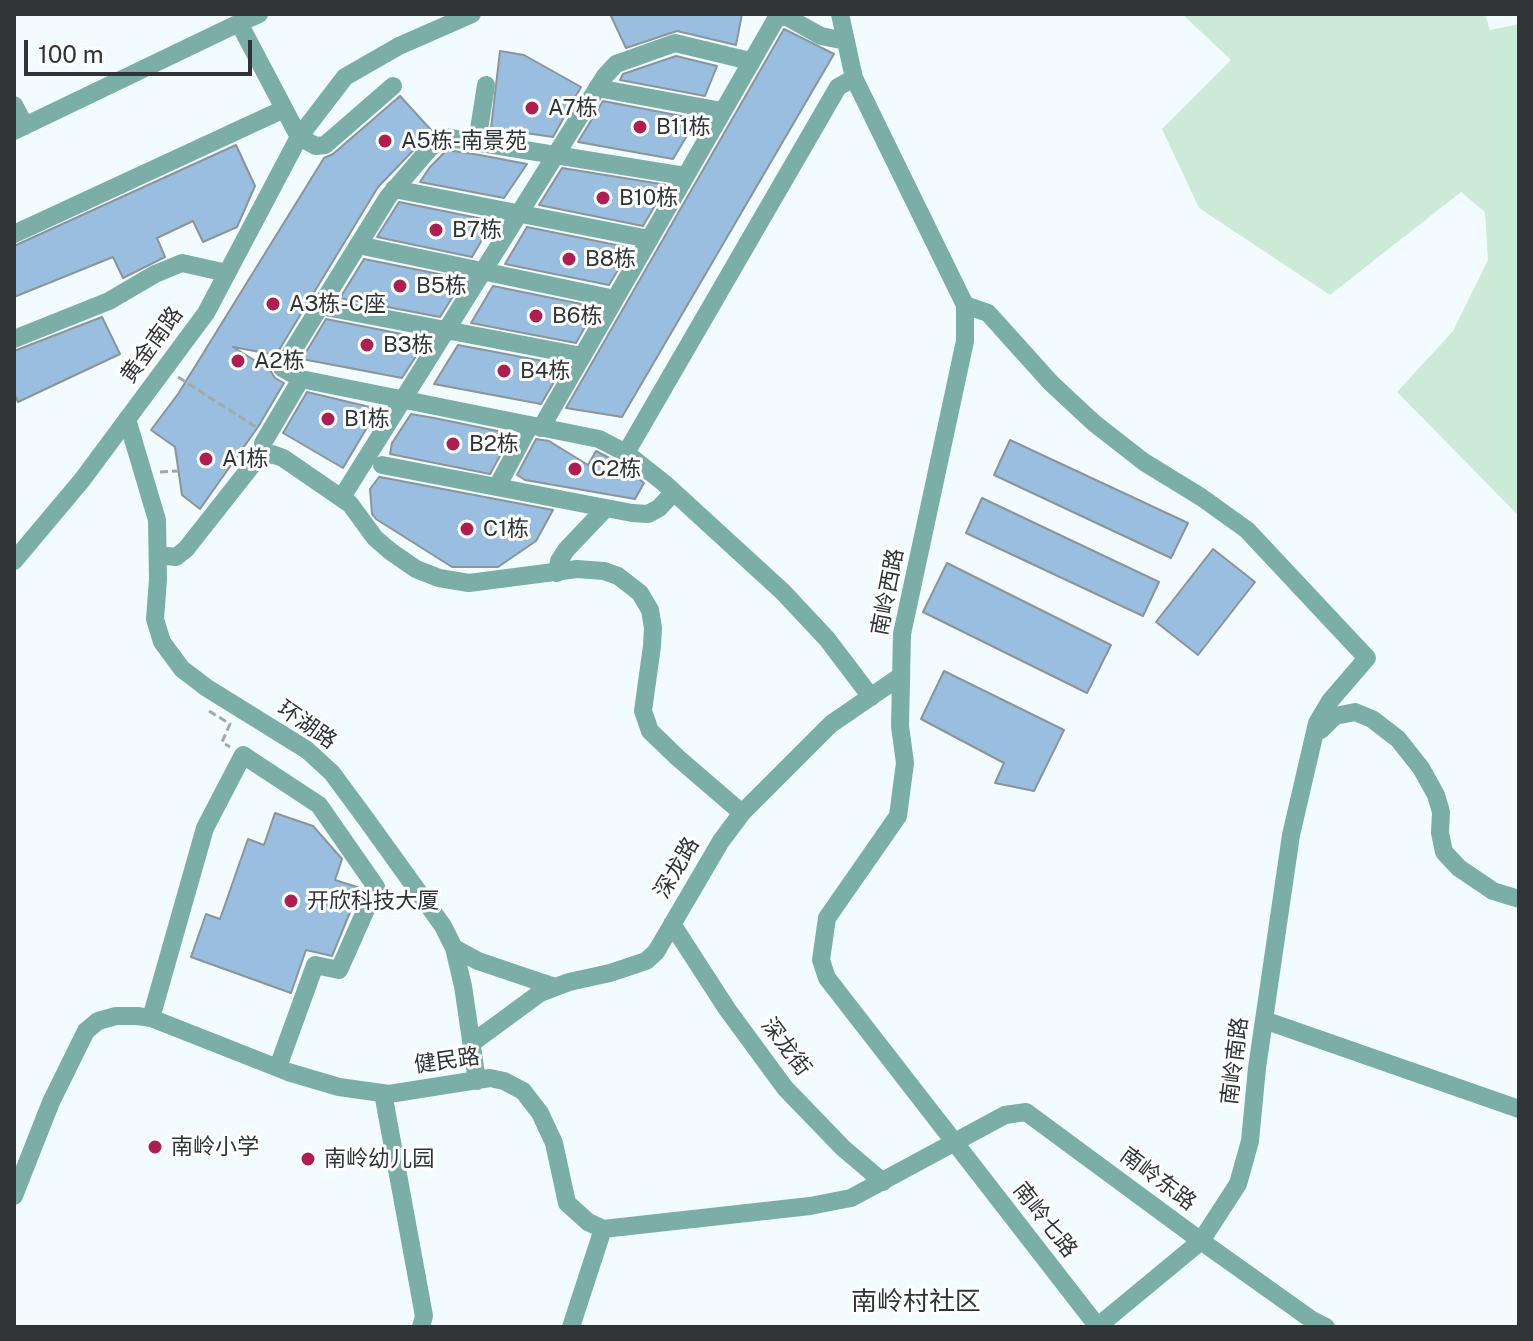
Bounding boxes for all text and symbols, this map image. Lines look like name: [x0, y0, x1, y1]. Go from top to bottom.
scale bar: [28, 24, 256, 74]
text: 100 m: [38, 40, 104, 68]
place label: A7栋: [548, 95, 598, 121]
marker: A7栋: [523, 99, 541, 117]
place label: B11栋: [656, 114, 711, 140]
marker: B11栋: [631, 118, 649, 136]
place label: A5栋-南景苑: [401, 128, 527, 154]
marker: A5栋-南景苑: [376, 132, 394, 150]
place label: B10栋: [619, 185, 678, 211]
marker: B10栋: [594, 189, 612, 207]
place label: B7栋: [452, 217, 502, 243]
marker: B7栋: [427, 221, 445, 239]
place label: B8栋: [585, 246, 636, 272]
marker: B8栋: [560, 250, 578, 268]
place label: B5栋: [416, 273, 467, 299]
marker: B5栋: [391, 277, 409, 295]
place label: A3栋-C座: [289, 291, 386, 317]
marker: A3栋-C座: [264, 295, 282, 313]
street label: 黄金南路: [115, 302, 189, 388]
place label: B6栋: [552, 303, 602, 329]
marker: B6栋: [527, 307, 545, 325]
place label: B3栋: [383, 332, 434, 358]
marker: B3栋: [358, 336, 376, 354]
place label: A2栋: [254, 348, 305, 374]
marker: A2栋: [229, 352, 247, 370]
place label: B4栋: [520, 358, 571, 384]
marker: B4栋: [495, 362, 513, 380]
place label: B1栋: [344, 406, 390, 432]
marker: B1栋: [319, 410, 337, 428]
place label: B2栋: [469, 431, 519, 457]
marker: B2栋: [444, 435, 462, 453]
place label: A1栋: [222, 446, 269, 472]
marker: A1栋: [197, 450, 215, 468]
place label: C2栋: [591, 456, 641, 482]
marker: C2栋: [566, 460, 584, 478]
place label: C1栋: [483, 516, 529, 542]
marker: C1栋: [458, 520, 476, 538]
street label: 南岭西路: [867, 546, 909, 638]
street label: 环湖路: [272, 695, 342, 755]
street label: 深龙路: [649, 833, 705, 903]
place label: 开欣科技大厦: [307, 888, 439, 914]
marker: 开欣科技大厦: [282, 892, 300, 910]
street label: 深龙街: [756, 1013, 816, 1081]
street label: 南岭南路: [1217, 1016, 1253, 1106]
street label: 健民路: [412, 1043, 482, 1079]
place label: 南岭小学: [171, 1134, 259, 1160]
marker: 南岭小学: [146, 1138, 164, 1156]
street label: 南岭东路: [1115, 1142, 1201, 1216]
place label: 南岭幼儿园: [324, 1146, 434, 1172]
marker: 南岭幼儿园: [299, 1150, 317, 1168]
street label: 南岭七路: [1008, 1177, 1082, 1263]
district label: 南岭村社区: [851, 1286, 981, 1318]

